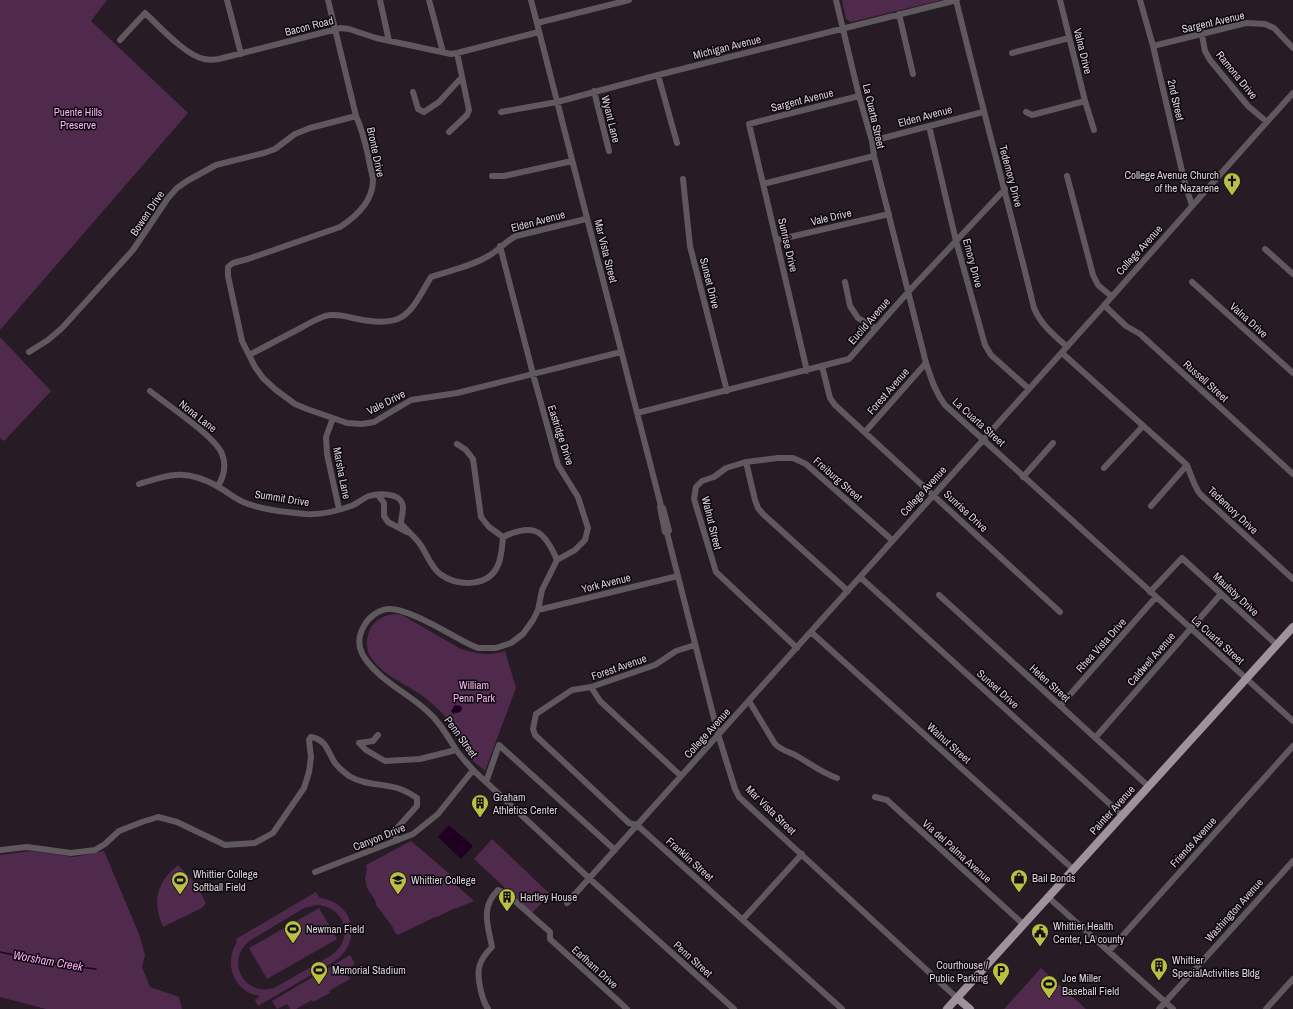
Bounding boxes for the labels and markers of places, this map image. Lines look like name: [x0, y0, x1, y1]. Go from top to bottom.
place label: College Avenue Church of the Nazarene: [1124, 168, 1219, 195]
church icon: College Avenue Church of the Nazarene: [1222, 171, 1242, 196]
place label: Graham Athletics Center: [492, 790, 557, 817]
building icon: Graham Athletics Center: [470, 793, 490, 818]
place label: Whittier College Softball Field: [193, 867, 258, 894]
shop icon: Bail Bonds: [1009, 868, 1029, 893]
sports icon: Whittier College Softball Field: [170, 870, 190, 895]
school or university icon: Whittier College: [388, 870, 408, 895]
place label: Bail Bonds: [1032, 871, 1076, 885]
place label: Whittier College: [411, 873, 476, 887]
building icon: Hartley House: [497, 887, 517, 912]
place label: Hartley House: [520, 890, 577, 904]
sports icon: Newman Field: [283, 919, 303, 944]
place label: Whittier Health Center, LA county: [1053, 919, 1125, 946]
place label: Newman Field: [306, 922, 364, 936]
public building icon: Whittier Health Center, LA county: [1030, 922, 1050, 947]
place label: Whittier SpecialActivities Bldg: [1172, 953, 1260, 980]
building icon: Whittier SpecialActivities Bldg: [1149, 956, 1169, 981]
place label: Courthouse / Public Parking: [929, 958, 988, 985]
sports icon: Memorial Stadium: [309, 960, 329, 985]
parking icon: Courthouse / Public Parking: [991, 961, 1011, 986]
place label: Memorial Stadium: [332, 963, 406, 977]
place label: Joe Miller Baseball Field: [1062, 971, 1119, 998]
sports icon: Joe Miller Baseball Field: [1039, 974, 1059, 999]

